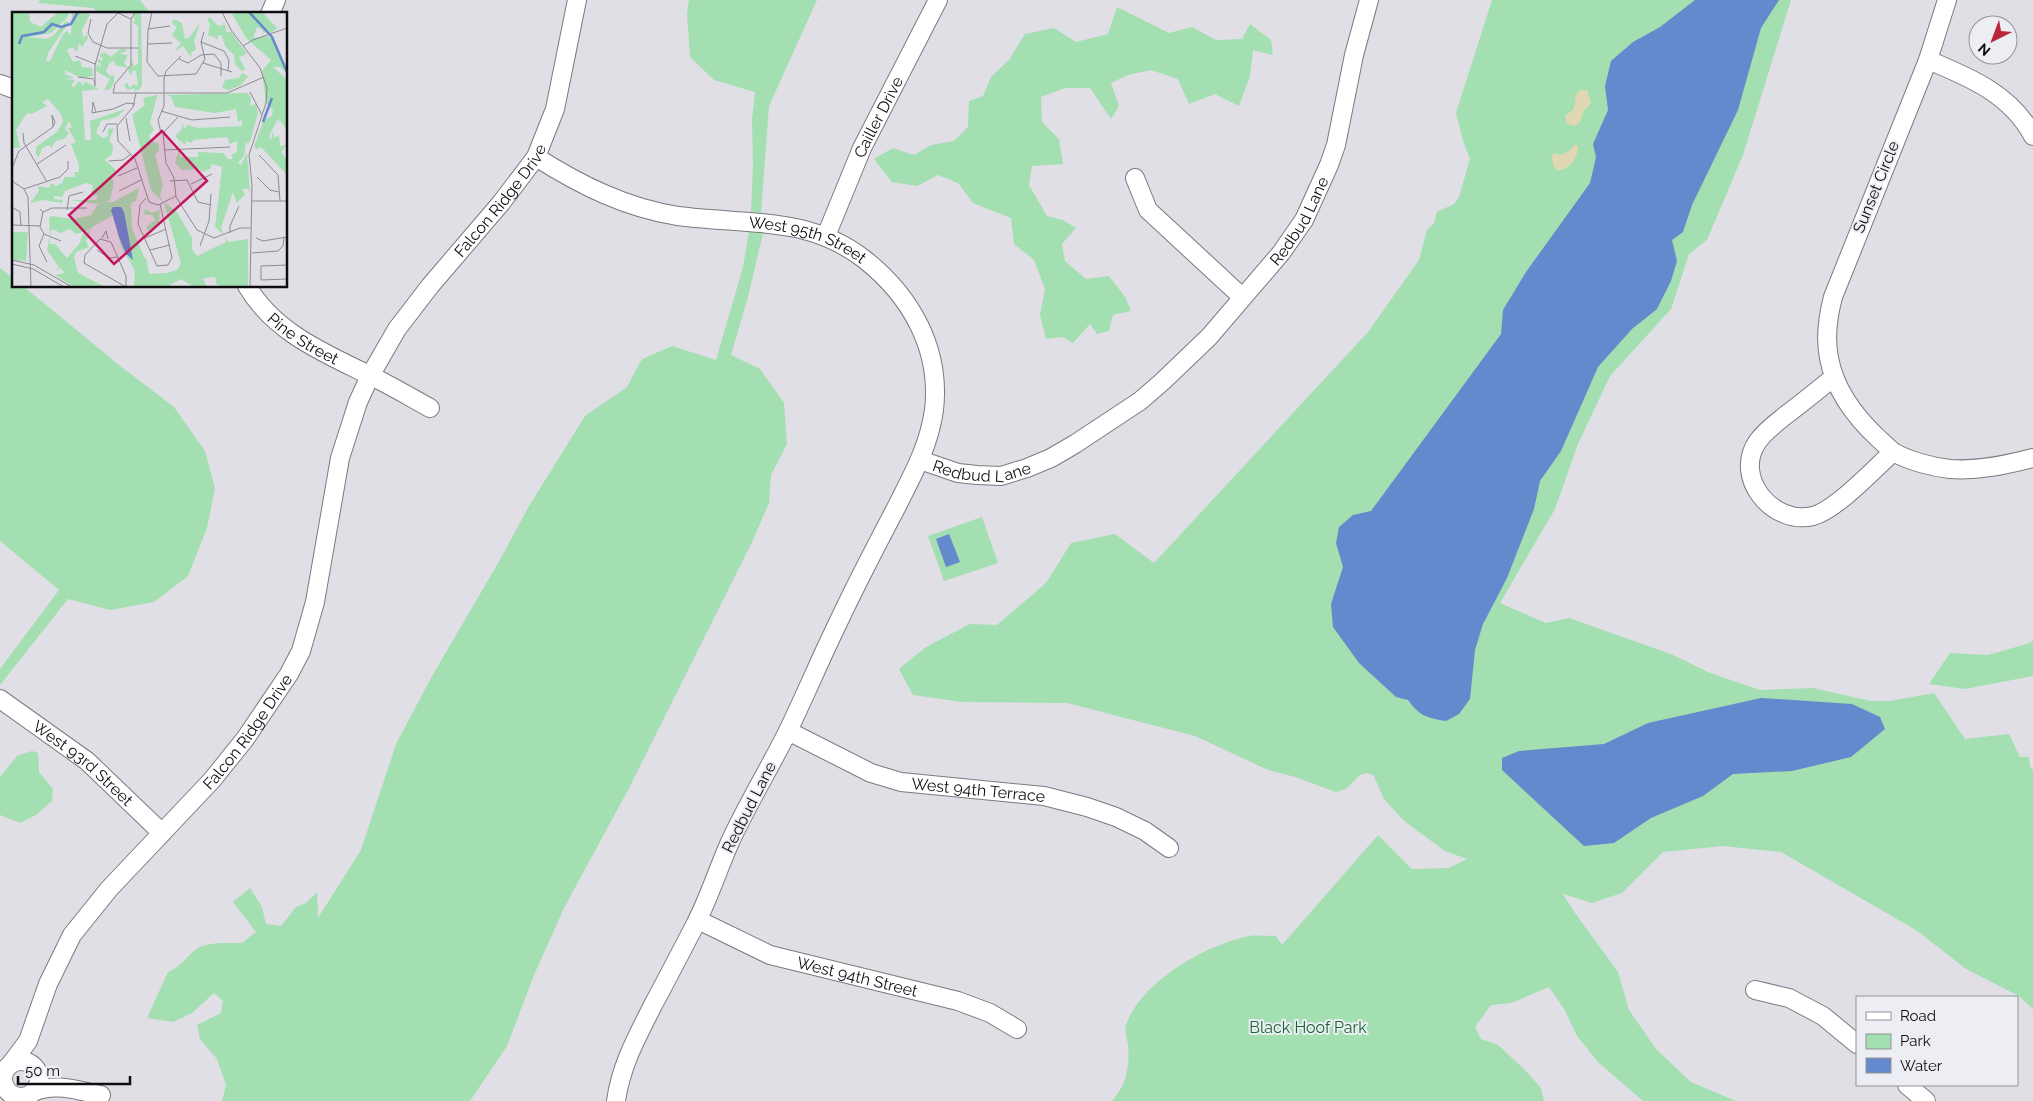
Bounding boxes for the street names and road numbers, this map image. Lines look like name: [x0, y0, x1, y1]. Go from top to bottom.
street label: Cailler Drive: [850, 73, 907, 160]
street label: Sunset Circle: [1849, 138, 1903, 236]
street label: Falcon Ridge Drive: [450, 141, 550, 261]
street label: Redbud Lane: [1265, 174, 1332, 269]
street label: West 95th Street: [748, 212, 871, 267]
street label: Pine Street: [264, 308, 342, 368]
street label: Redbud Lane: [930, 456, 1033, 486]
street label: Falcon Ridge Drive: [199, 670, 296, 793]
street label: West 93rd Street: [29, 716, 137, 810]
street label: Redbud Lane: [718, 758, 780, 856]
street label: West 94th Terrace: [911, 774, 1046, 806]
street label: West 94th Street: [795, 952, 920, 1000]

